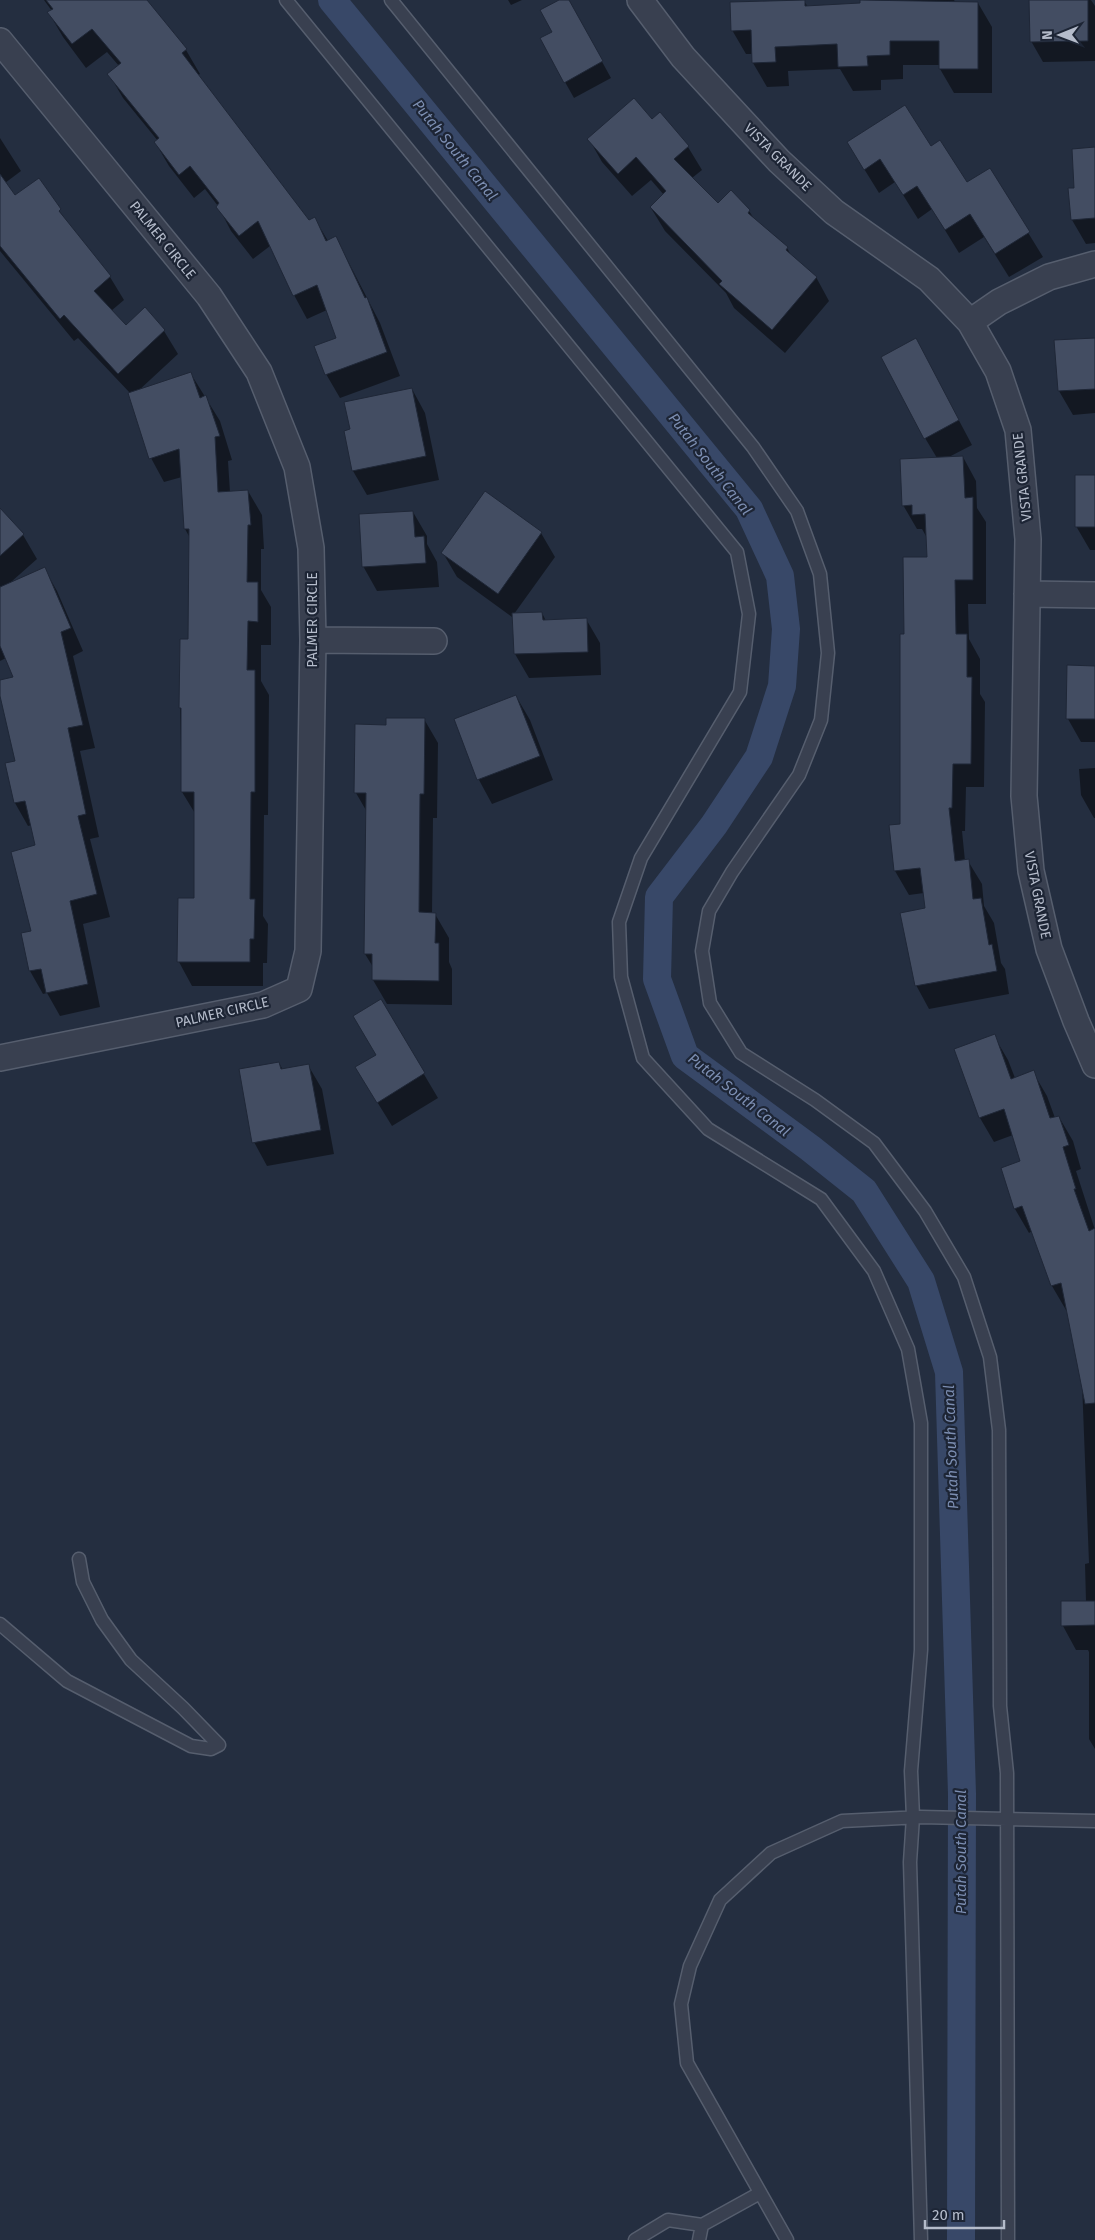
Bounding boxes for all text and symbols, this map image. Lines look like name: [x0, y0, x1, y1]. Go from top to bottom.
north arrow: [1035, 10, 1085, 60]
text: N: [1039, 30, 1056, 40]
water label: Putah South Canal: [409, 96, 501, 204]
street label: VISTA GRANDE: [740, 120, 815, 195]
street label: PALMER CIRCLE: [126, 198, 199, 283]
water label: Putah South Canal: [665, 409, 755, 519]
street label: VISTA GRANDE: [1009, 432, 1036, 522]
street label: PALMER CIRCLE: [304, 572, 321, 668]
street label: VISTA GRANDE: [1021, 850, 1054, 940]
street label: PALMER CIRCLE: [174, 993, 270, 1031]
water label: Putah South Canal: [684, 1050, 794, 1140]
water label: Putah South Canal: [940, 1384, 962, 1510]
water label: Putah South Canal: [952, 1790, 970, 1914]
scale bar: [925, 2198, 1004, 2230]
text: 20 m: [932, 2206, 965, 2224]

